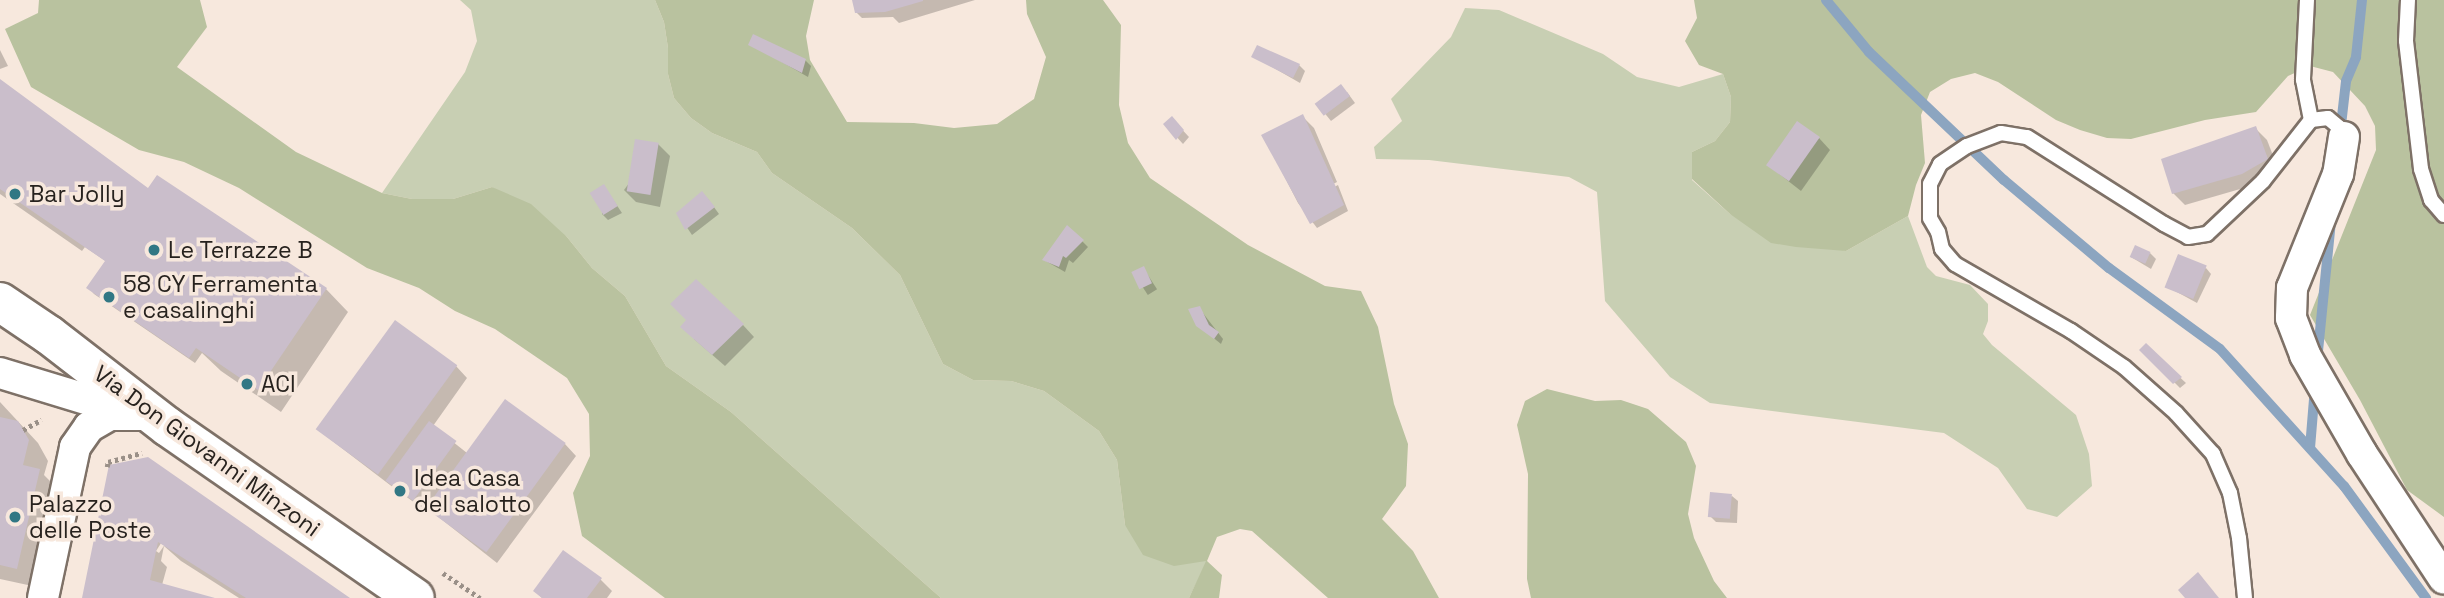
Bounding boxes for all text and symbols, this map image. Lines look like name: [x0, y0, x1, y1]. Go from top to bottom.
place label: Bar Jolly: [29, 180, 125, 208]
marker: Bar Jolly: [7, 186, 23, 202]
place label: Le Terrazze B: [168, 236, 313, 264]
marker: Le Terrazze B: [146, 242, 162, 258]
place label: 58 CY Ferramenta e casalinghi: [123, 270, 318, 324]
marker: 58 CY Ferramenta e casalinghi: [101, 289, 117, 305]
street label: Via Don Giovanni Minzoni: [88, 360, 326, 542]
place label: ACI: [261, 370, 296, 398]
marker: ACI: [239, 376, 255, 392]
place label: Idea Casa del salotto: [414, 464, 531, 518]
marker: Idea Casa del salotto: [392, 483, 408, 499]
place label: Palazzo delle Poste: [29, 490, 152, 544]
marker: Palazzo delle Poste: [7, 509, 23, 525]

